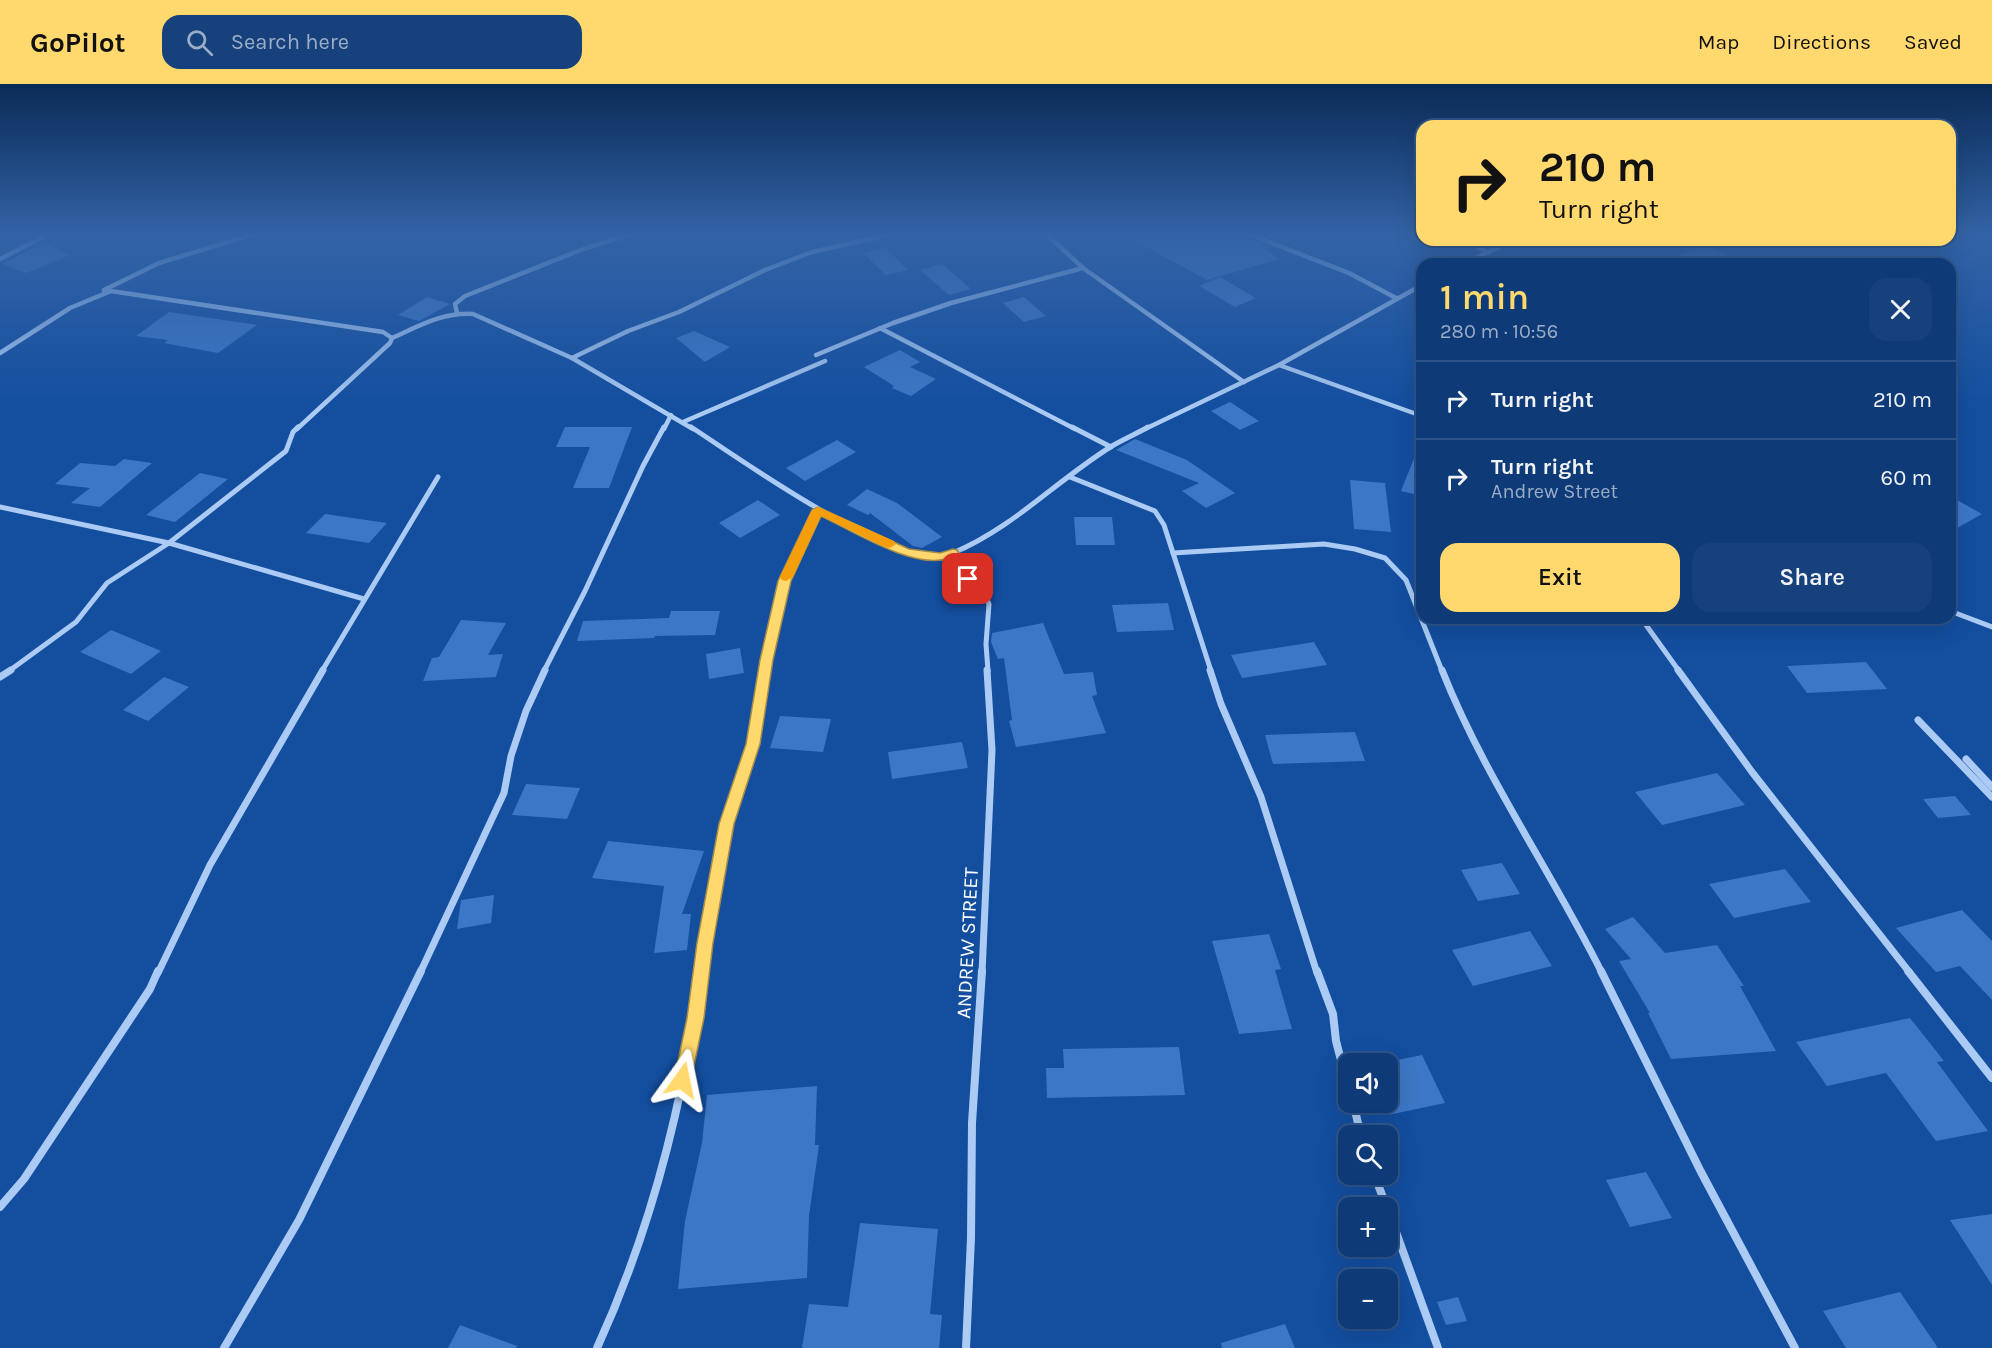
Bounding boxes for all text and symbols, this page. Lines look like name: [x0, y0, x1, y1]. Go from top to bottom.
search box: [162, 15, 582, 69]
text: GoPilot: [30, 26, 126, 59]
icon: search: [183, 26, 216, 59]
text: Search here: [231, 29, 349, 55]
text: Map: [1698, 30, 1739, 54]
text: Directions: [1772, 30, 1871, 54]
text: Saved: [1904, 30, 1962, 54]
text: 210 m: [1539, 142, 1656, 192]
icon: right: [1440, 144, 1518, 222]
text: Turn right: [1539, 193, 1659, 225]
text: 1 min: [1440, 276, 1529, 318]
button: close: [1869, 278, 1932, 341]
text: 280 m · 10:56: [1440, 320, 1558, 343]
icon: right: [1440, 384, 1473, 417]
text: Turn right: [1491, 387, 1594, 413]
text: 210 m: [1873, 387, 1932, 413]
text: Turn right: [1491, 454, 1594, 480]
icon: right: [1440, 462, 1473, 495]
text: 60 m: [1881, 465, 1932, 491]
text: Andrew Street: [1491, 480, 1618, 503]
button: Exit: [1440, 543, 1680, 612]
button: Share: [1692, 543, 1932, 612]
pin: [942, 553, 993, 604]
icon: arrive: [951, 562, 984, 595]
street label: ANDREW STREET: [952, 867, 983, 1019]
position arrow: [650, 1048, 714, 1112]
map controls: [1338, 1053, 1398, 1329]
button: sound: [1338, 1053, 1398, 1113]
button: search: [1338, 1125, 1398, 1185]
button: +: [1338, 1197, 1398, 1257]
button: −: [1338, 1269, 1398, 1329]

